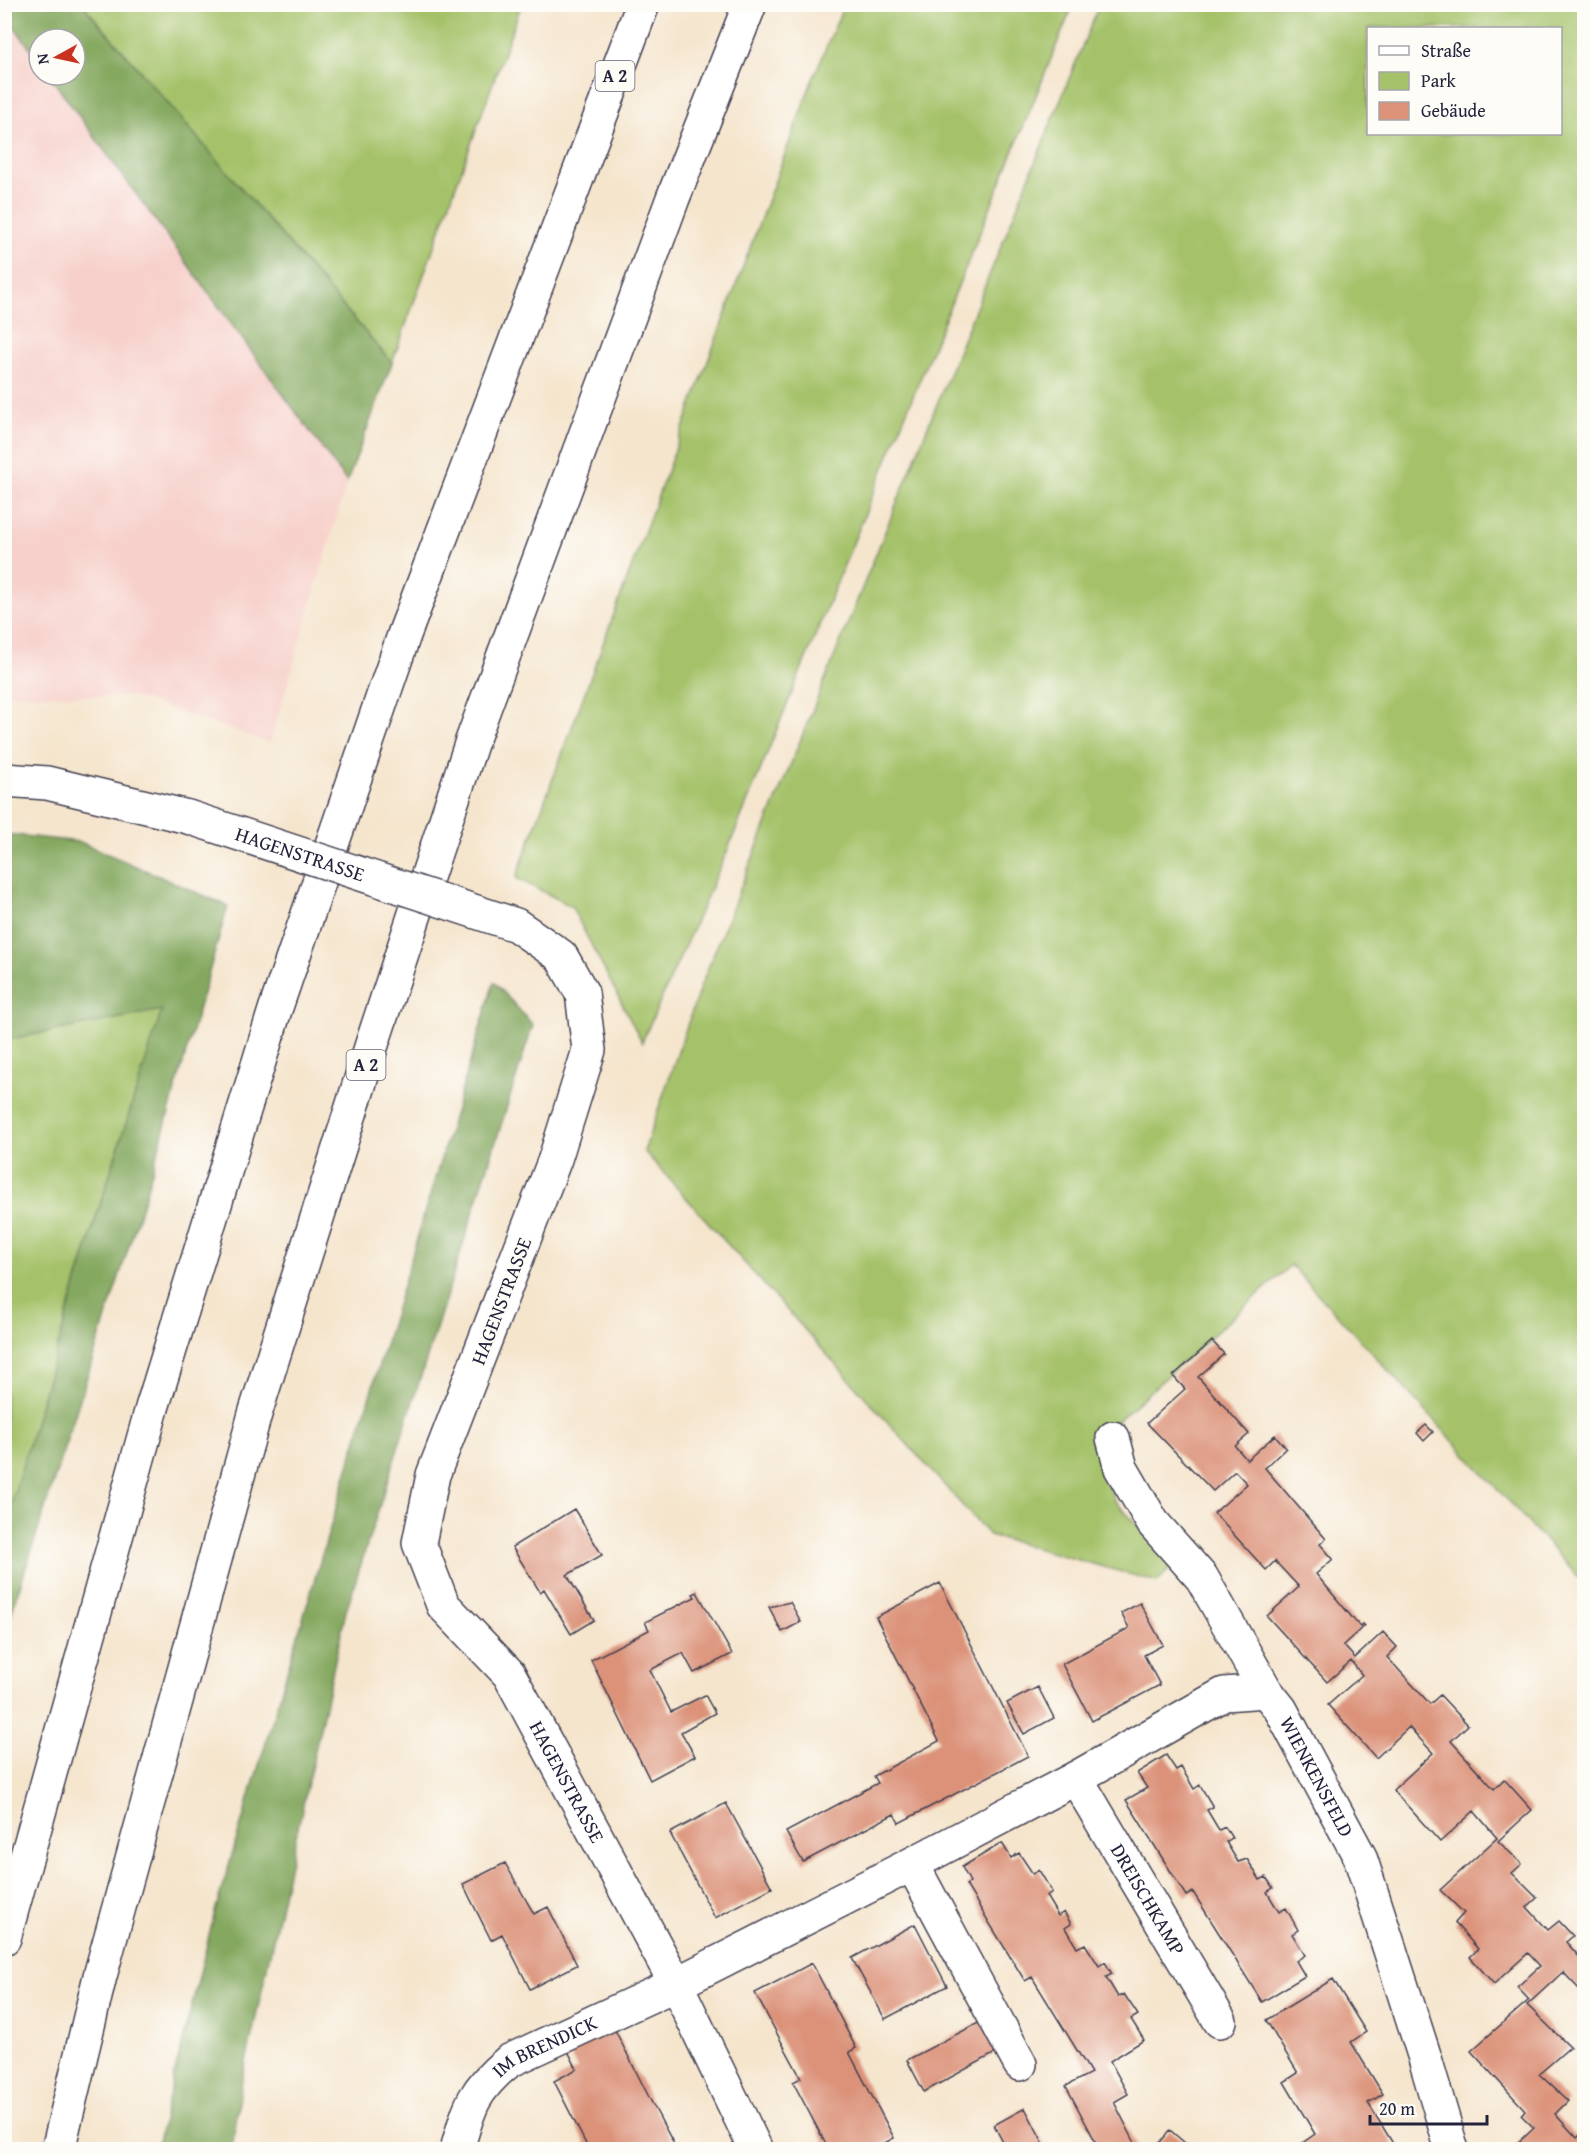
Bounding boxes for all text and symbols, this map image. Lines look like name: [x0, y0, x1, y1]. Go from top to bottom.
north arrow: [27, 27, 87, 87]
legend: [1367, 27, 1562, 135]
text: Straße: [1421, 37, 1471, 64]
text: N: [29, 52, 55, 66]
road number: A 2: [596, 61, 634, 91]
text: Park: [1421, 67, 1457, 94]
text: Gebäude: [1421, 97, 1486, 124]
street label: HAGENSTRASSE: [232, 819, 369, 888]
road number: A 2: [346, 1050, 386, 1080]
street label: HAGENSTRASSE: [463, 1233, 538, 1369]
street label: WIENKENSFELD: [1273, 1711, 1361, 1842]
street label: HAGENSTRASSE: [523, 1715, 612, 1847]
street label: DREISCHKAMP: [1104, 1838, 1193, 1960]
street label: IM BRENDICK: [485, 2007, 602, 2084]
scale bar: [1370, 2088, 1487, 2126]
text: 20 m: [1379, 2095, 1415, 2122]

